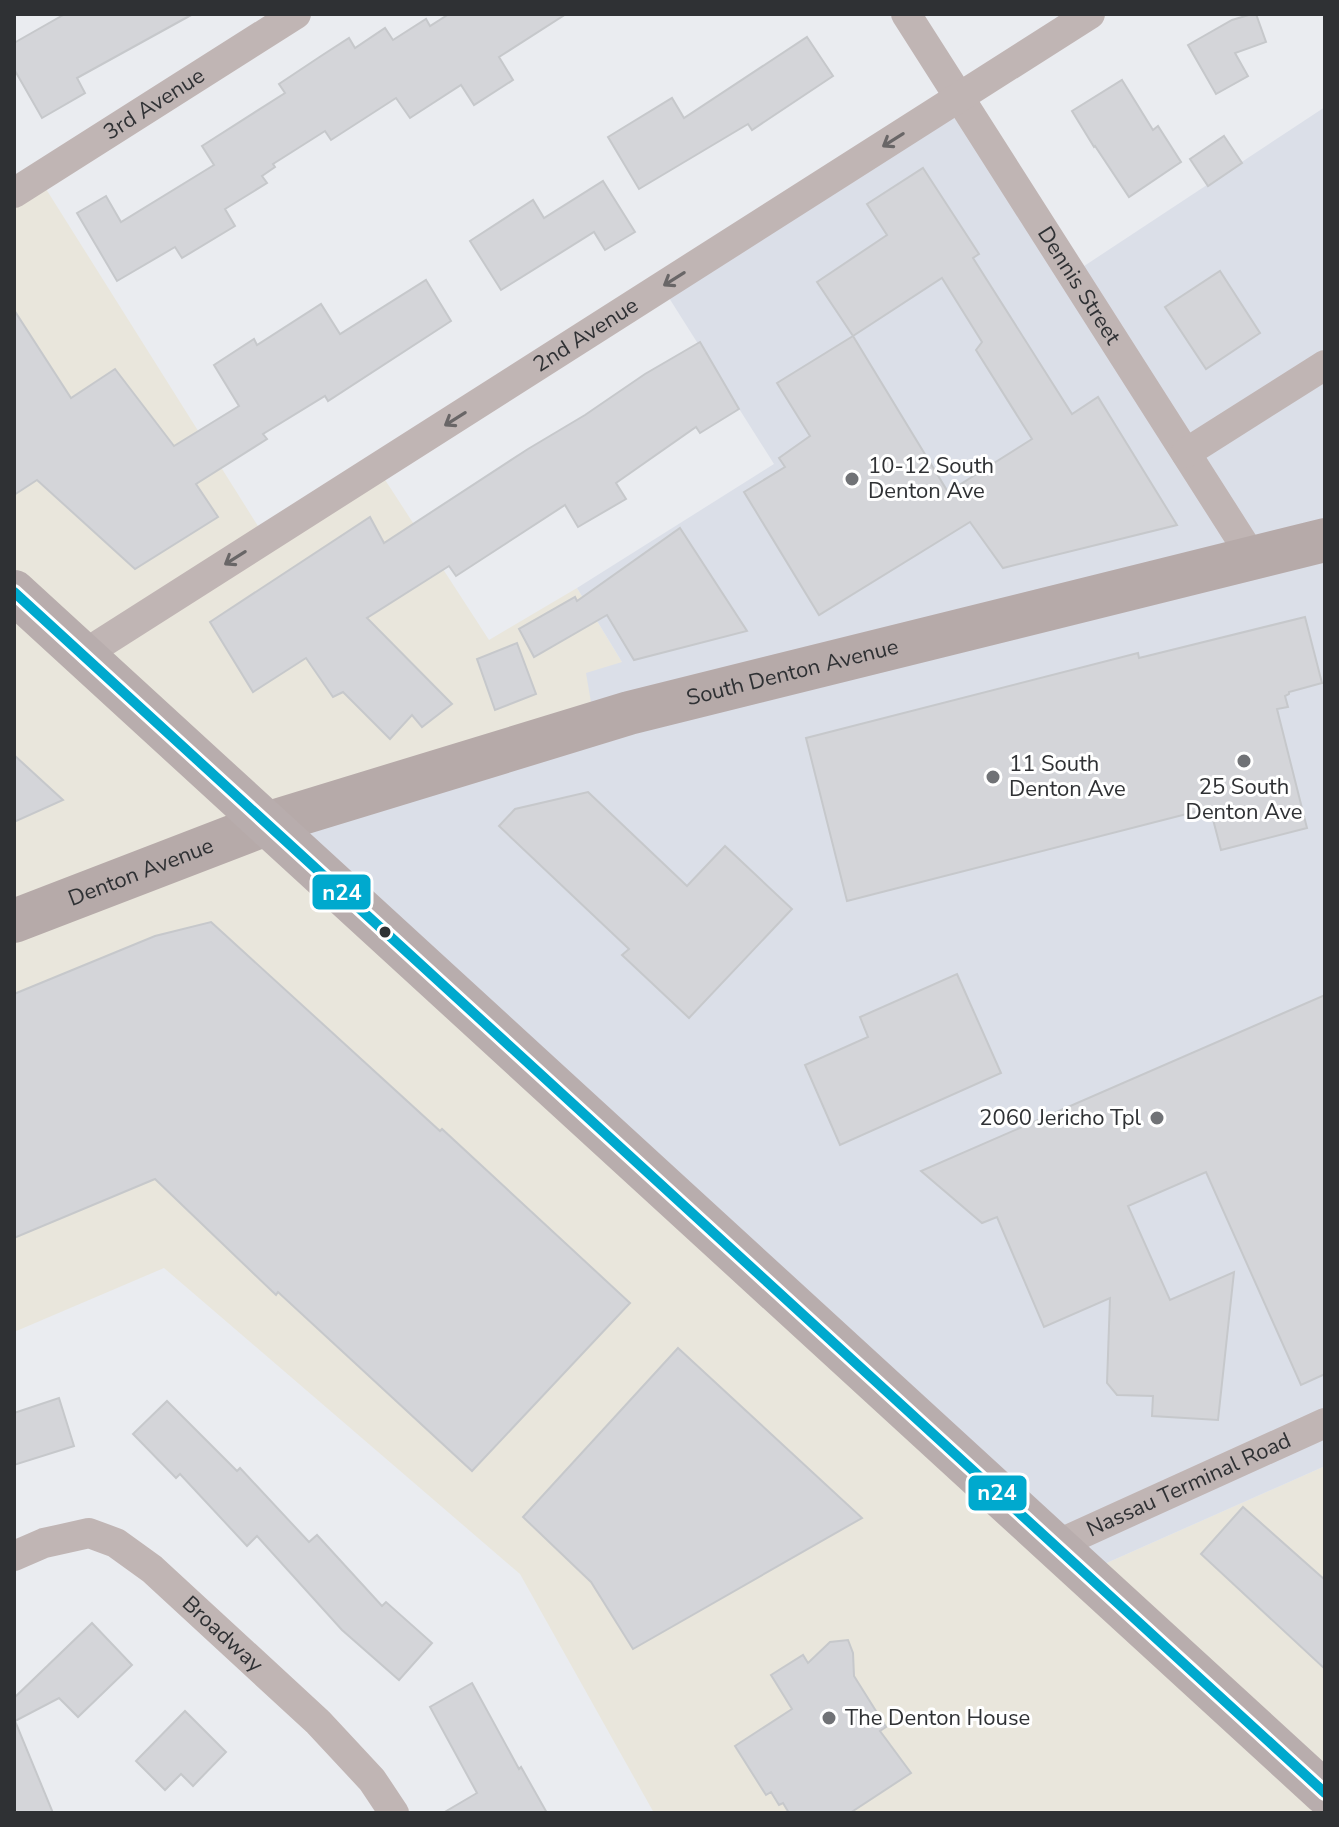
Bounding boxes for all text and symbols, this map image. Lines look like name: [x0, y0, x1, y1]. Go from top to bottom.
street label: 3rd Avenue: [98, 61, 210, 147]
one-way arrow: [883, 131, 905, 148]
street label: Dennis Street: [1030, 221, 1128, 351]
one-way arrow: [663, 272, 686, 288]
street label: 2nd Avenue: [527, 290, 644, 380]
one-way arrow: [444, 410, 466, 427]
place label: 10-12 South Denton Ave: [868, 451, 994, 506]
marker: 10-12 South Denton Ave: [843, 470, 861, 488]
one-way arrow: [224, 551, 247, 567]
street label: South Denton Avenue: [683, 632, 902, 713]
place label: 11 South Denton Ave: [1009, 749, 1126, 804]
marker: 25 South Denton Ave: [1235, 752, 1253, 770]
marker: 11 South Denton Ave: [984, 768, 1002, 786]
place label: 25 South Denton Ave: [1186, 772, 1302, 827]
street label: Denton Avenue: [64, 831, 218, 914]
line badge: n24: [311, 873, 372, 911]
text: n24: [322, 878, 362, 908]
unlabelled marker: [377, 924, 393, 940]
place label: 2060 Jericho Tpl: [979, 1103, 1141, 1133]
marker: 2060 Jericho Tpl: [1148, 1109, 1166, 1127]
street label: Nassau Terminal Road: [1082, 1425, 1296, 1544]
line badge: n24: [967, 1474, 1028, 1512]
text: n24: [977, 1478, 1017, 1508]
street label: Broadway: [175, 1589, 270, 1680]
place label: The Denton House: [845, 1703, 1030, 1733]
marker: The Denton House: [820, 1709, 838, 1727]

